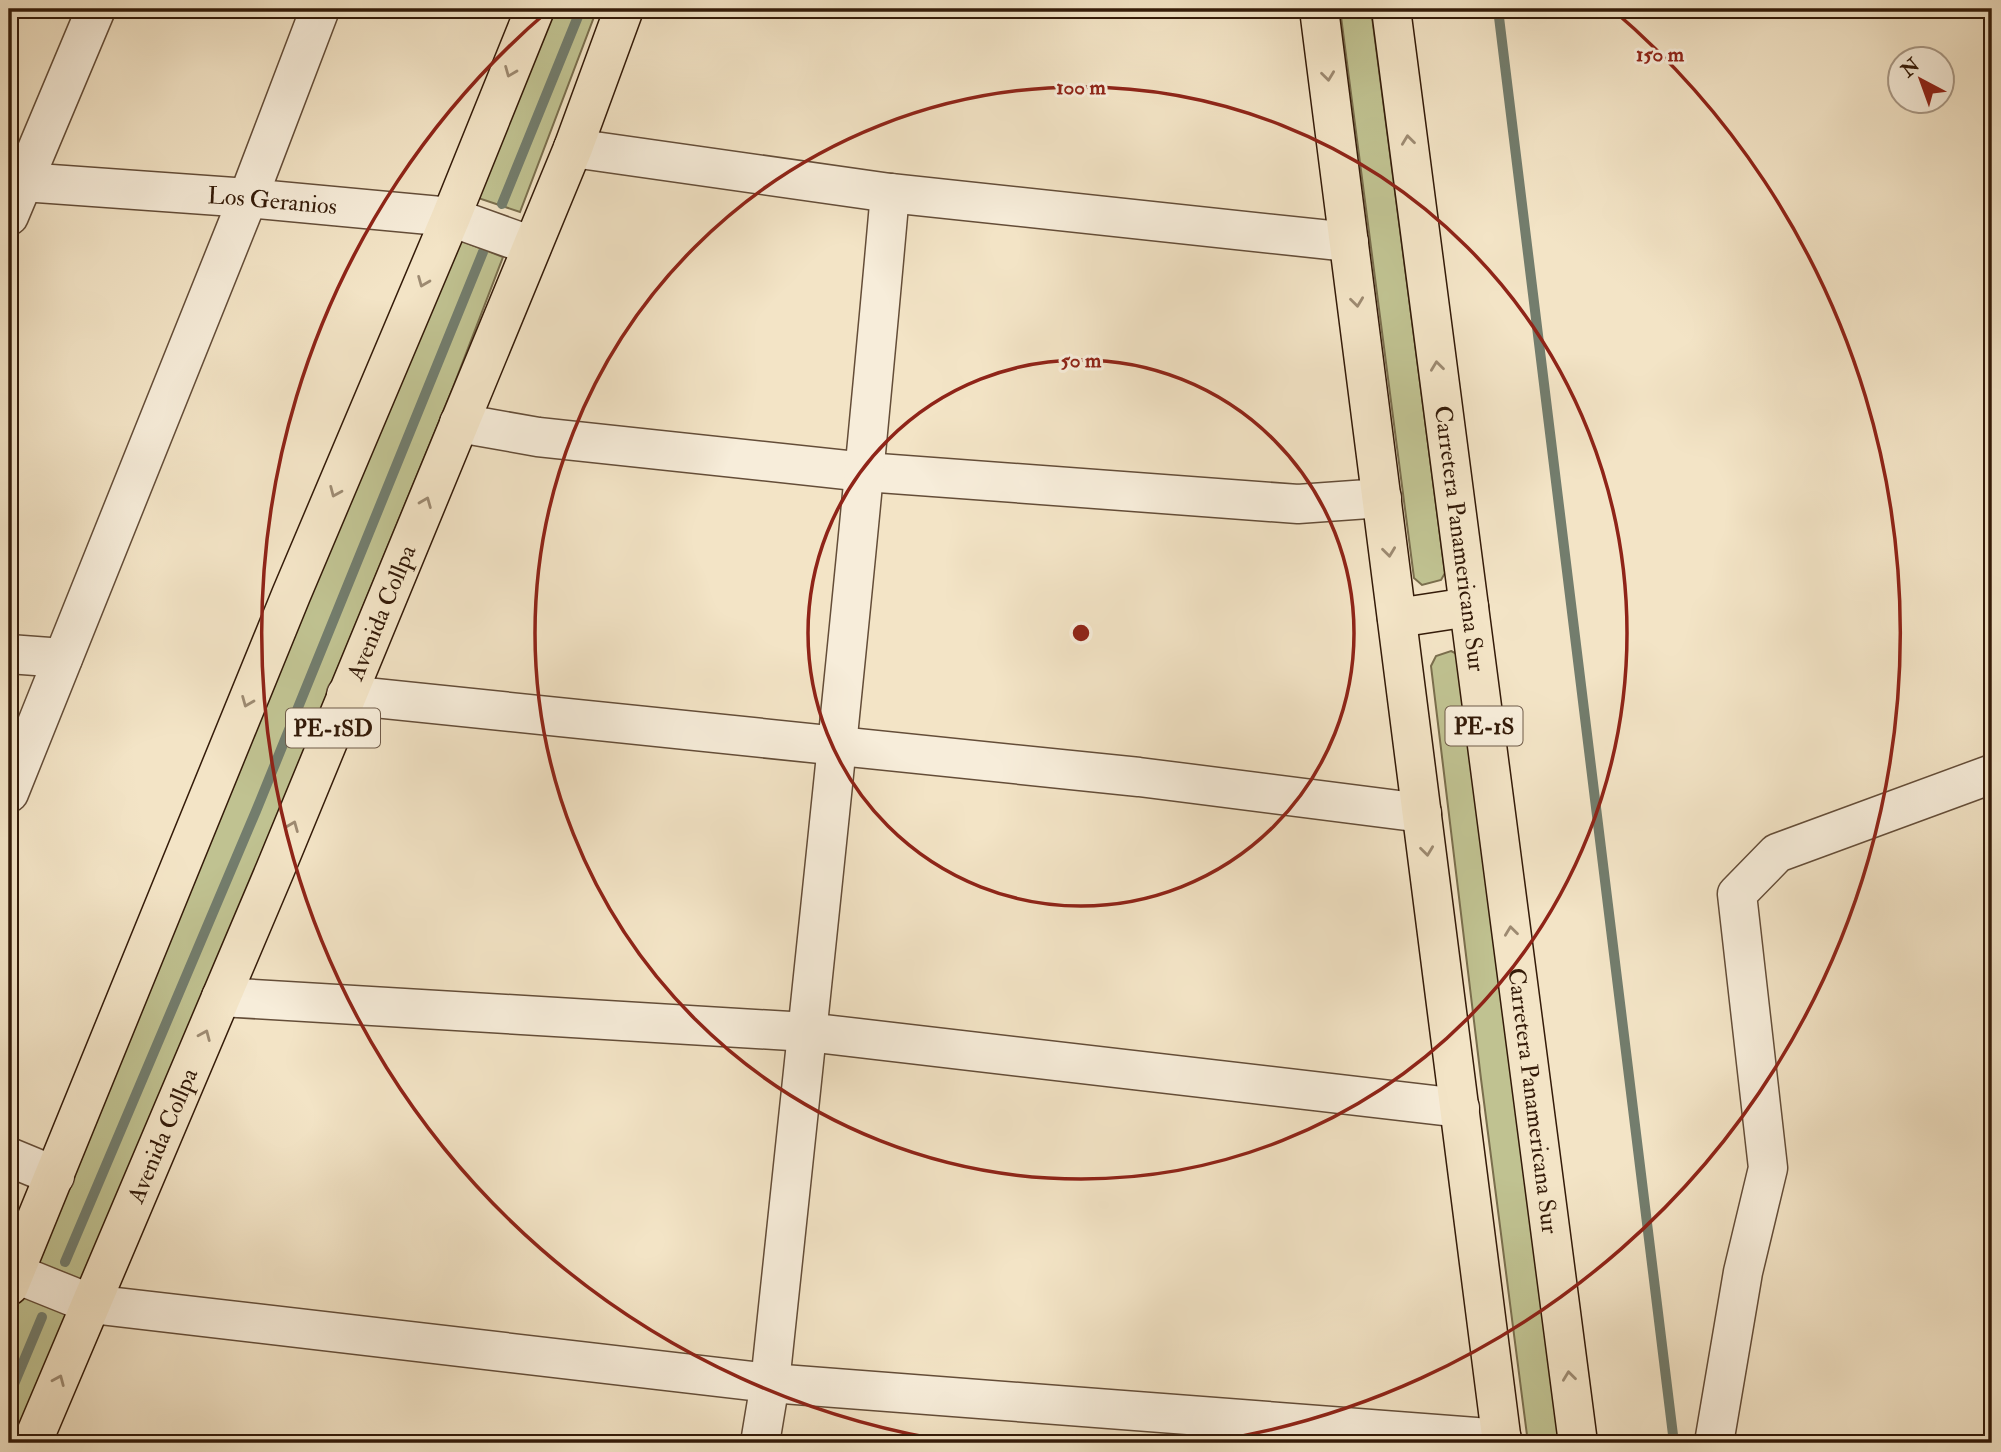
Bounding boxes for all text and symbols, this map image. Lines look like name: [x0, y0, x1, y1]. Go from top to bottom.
text: 150 m: [1636, 41, 1685, 68]
north arrow: [1885, 46, 1955, 116]
text: N: [1895, 53, 1926, 83]
one-way arrow: [504, 65, 518, 77]
one-way arrow: [1320, 71, 1335, 82]
text: 100 m: [1056, 74, 1107, 101]
one-way arrow: [1400, 134, 1415, 146]
street label: Los Geranios: [206, 180, 338, 222]
one-way arrow: [417, 276, 431, 288]
one-way arrow: [1349, 296, 1364, 308]
text: 50 m: [1061, 347, 1102, 374]
one-way arrow: [1430, 360, 1445, 371]
street label: Carretera Panamericana Sur: [1427, 404, 1492, 673]
one-way arrow: [329, 485, 343, 497]
one-way arrow: [418, 497, 432, 509]
street label: Avenida Collpa: [340, 539, 424, 686]
one-way arrow: [1381, 546, 1396, 558]
centre of rings: [1069, 621, 1093, 645]
one-way arrow: [242, 696, 256, 708]
road number: PE-1S: [1446, 706, 1522, 746]
road number: PE-1SD: [286, 708, 380, 748]
one-way arrow: [284, 820, 298, 832]
one-way arrow: [1419, 845, 1434, 857]
one-way arrow: [1504, 925, 1519, 937]
street label: Carretera Panamericana Sur: [1500, 966, 1566, 1236]
one-way arrow: [196, 1030, 210, 1042]
street label: Avenida Collpa: [120, 1063, 206, 1209]
one-way arrow: [1561, 1370, 1576, 1381]
one-way arrow: [50, 1375, 64, 1387]

